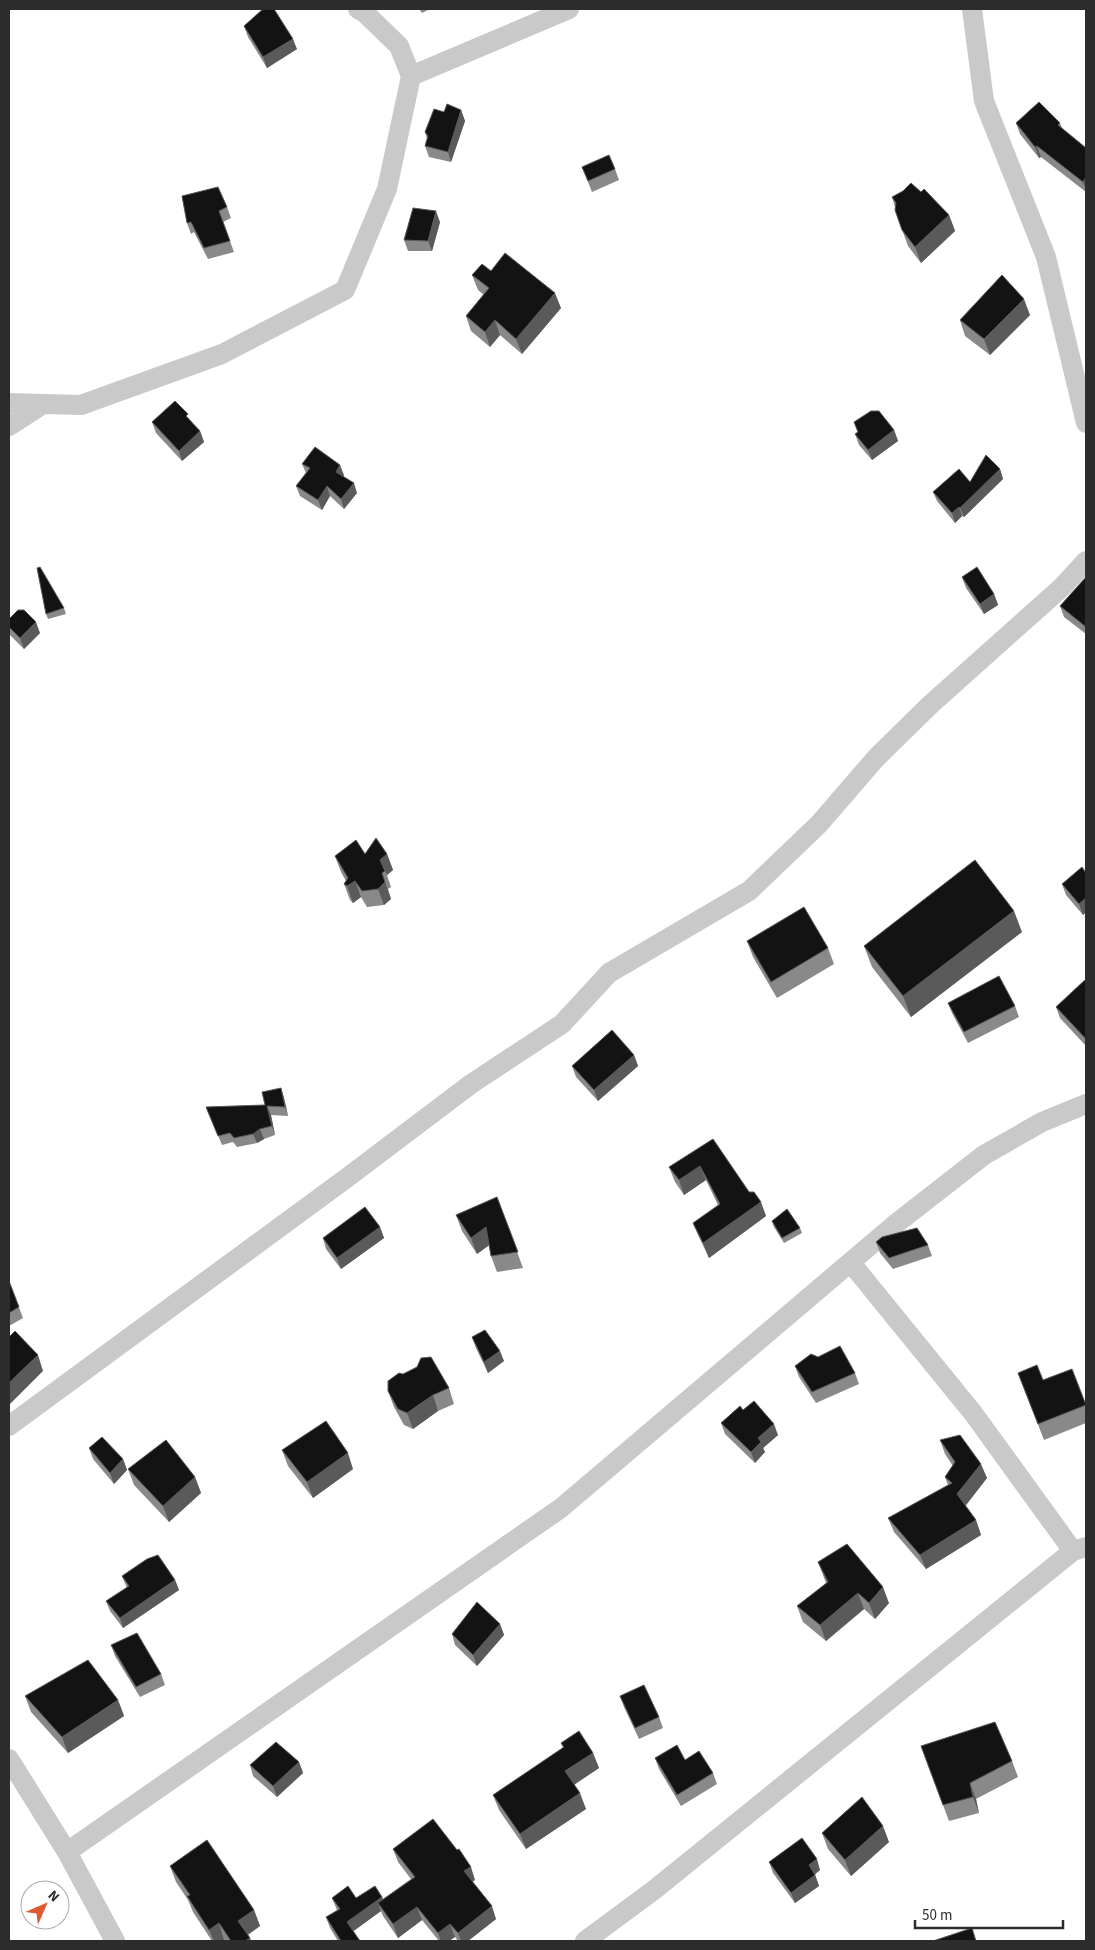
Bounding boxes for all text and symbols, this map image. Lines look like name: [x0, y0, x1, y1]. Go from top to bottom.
north arrow: [20, 1880, 70, 1930]
text: N: [43, 1886, 64, 1907]
scale bar: [915, 1898, 1062, 1930]
text: 50 m: [922, 1905, 952, 1926]

